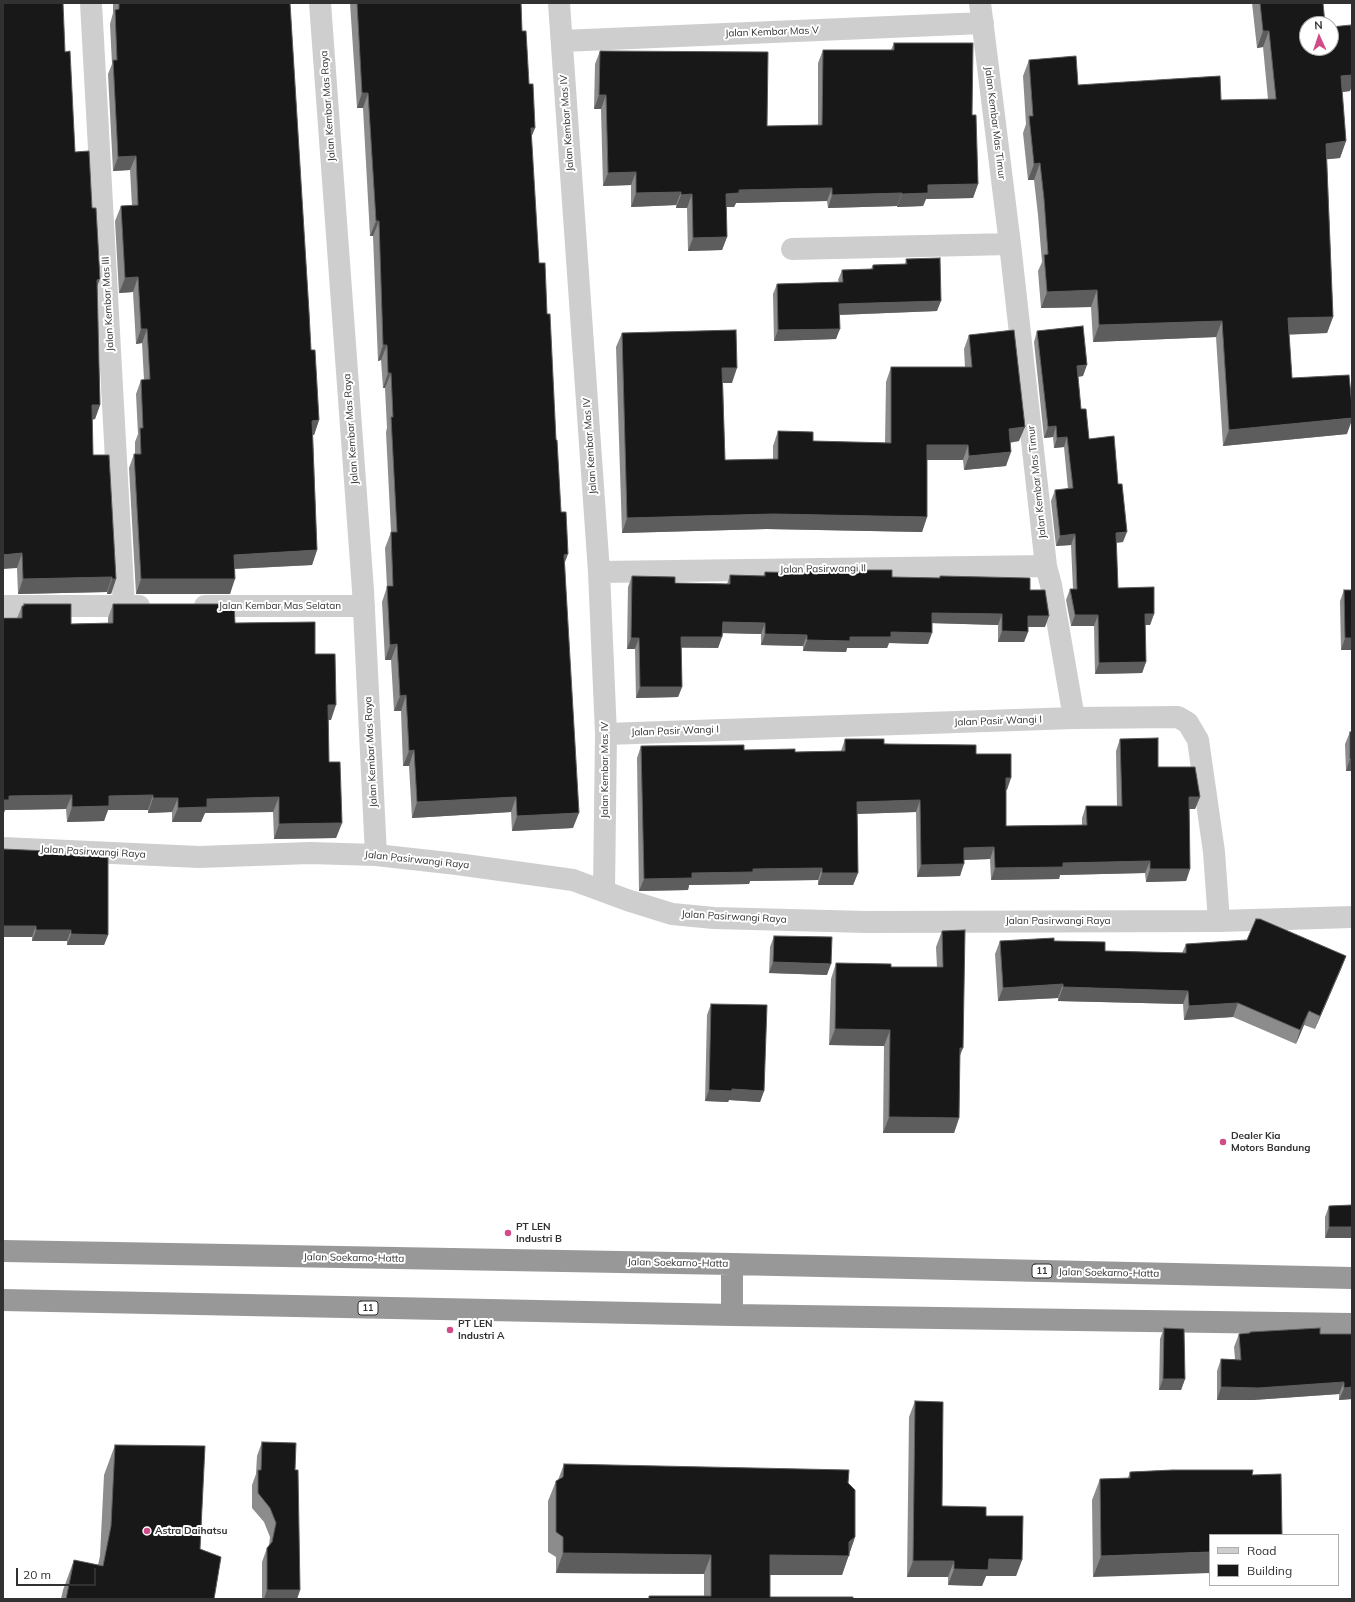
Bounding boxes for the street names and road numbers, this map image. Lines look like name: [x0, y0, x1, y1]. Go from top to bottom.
street label: Jalan Kembar Mas V: [725, 24, 819, 40]
street label: Jalan Kembar Mas Raya: [318, 50, 338, 162]
street label: Jalan Kembar Mas Timur: [982, 66, 1008, 180]
street label: Jalan Kembar Mas IV: [558, 74, 576, 172]
street label: Jalan Kembar Mas III: [100, 256, 116, 352]
street label: Jalan Kembar Mas Raya: [341, 373, 361, 485]
street label: Jalan Kembar Mas IV: [581, 397, 599, 495]
street label: Jalan Kembar Mas Timur: [1025, 425, 1049, 539]
street label: Jalan Pasirwangi II: [780, 562, 866, 576]
street label: Jalan Kembar Mas Selatan: [219, 600, 341, 612]
street label: Jalan Kembar Mas Raya: [362, 696, 380, 808]
street label: Jalan Pasir Wangi I: [954, 713, 1042, 729]
street label: Jalan Kembar Mas IV: [599, 722, 611, 818]
street label: Jalan Pasir Wangi I: [631, 723, 719, 739]
street label: Jalan Pasirwangi Raya: [40, 843, 146, 861]
street label: Jalan Pasirwangi Raya: [364, 849, 470, 871]
street label: Jalan Pasirwangi Raya: [681, 908, 787, 926]
street label: Jalan Pasirwangi Raya: [1005, 915, 1111, 927]
street label: Jalan Soekarno-Hatta: [304, 1251, 404, 1265]
street label: Jalan Soekarno-Hatta: [628, 1256, 728, 1270]
road number: 11: [1032, 1264, 1052, 1278]
street label: Jalan Soekarno-Hatta: [1059, 1266, 1159, 1280]
road number: 11: [358, 1301, 378, 1315]

